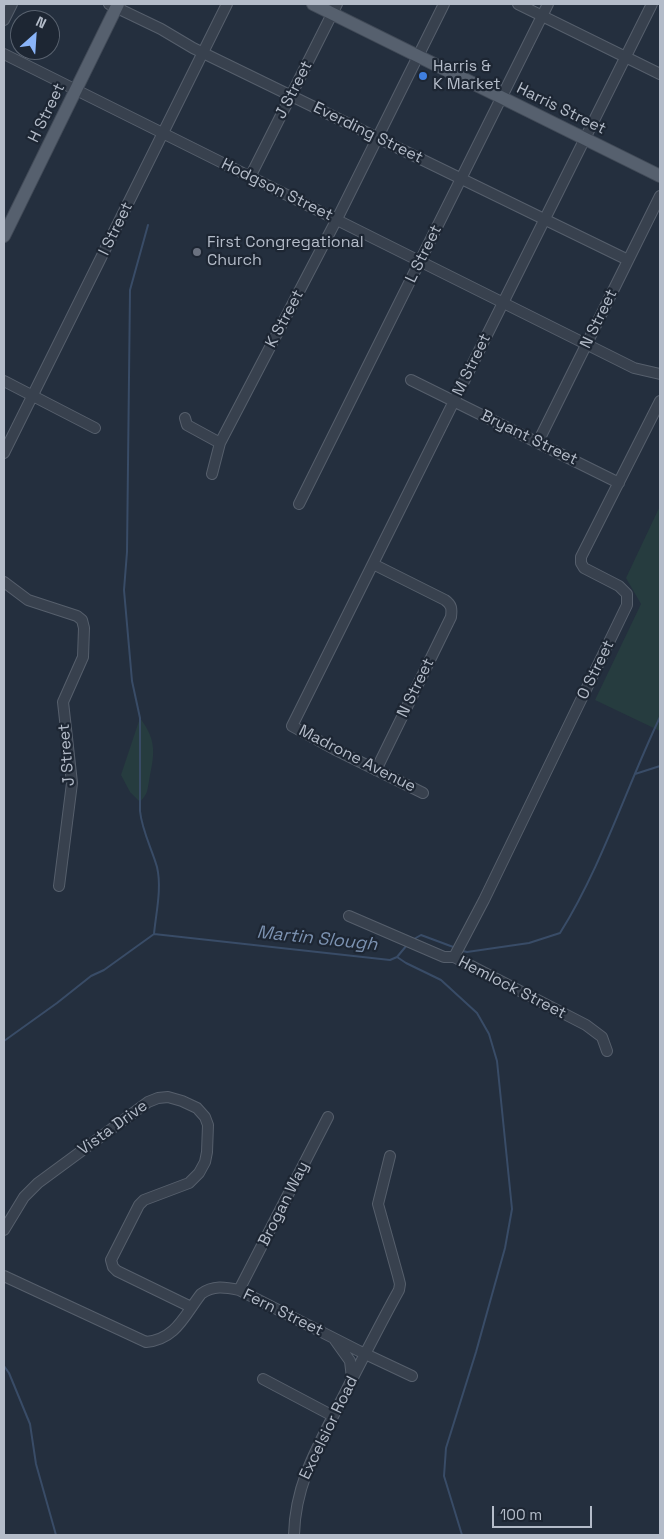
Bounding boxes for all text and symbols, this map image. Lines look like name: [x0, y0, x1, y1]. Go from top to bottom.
north arrow: [10, 10, 60, 60]
text: N: [33, 12, 49, 33]
place label: Harris & K Market: [433, 57, 501, 95]
street label: J Street: [271, 58, 317, 122]
marker: Harris & K Market: [417, 70, 429, 82]
street label: Harris Street: [513, 79, 609, 139]
street label: H Street: [24, 80, 70, 146]
street label: Everding Street: [310, 98, 426, 168]
street label: Hodgson Street: [218, 155, 336, 225]
street label: I Street: [95, 199, 137, 259]
street label: L Street: [402, 222, 446, 286]
place label: First Congregational Church: [207, 233, 364, 271]
marker: First Congregational Church: [191, 246, 203, 258]
street label: N Street: [576, 286, 622, 352]
street label: K Street: [262, 287, 308, 351]
street label: M Street: [449, 331, 495, 399]
street label: Bryant Street: [477, 406, 581, 470]
street label: O Street: [573, 637, 619, 703]
street label: N Street: [393, 655, 439, 721]
street label: Madrone Avenue: [295, 721, 419, 797]
street label: J Street: [55, 723, 79, 787]
water label: Martin Slough: [256, 922, 378, 956]
street label: Hemlock Street: [455, 952, 569, 1024]
street label: Vista Drive: [75, 1096, 151, 1160]
street label: Brogan Way: [255, 1159, 313, 1249]
street label: Fern Street: [240, 1285, 326, 1341]
street label: Excelsior Road: [296, 1373, 362, 1483]
scale bar: [494, 1496, 594, 1528]
text: 100 m: [500, 1505, 542, 1524]

